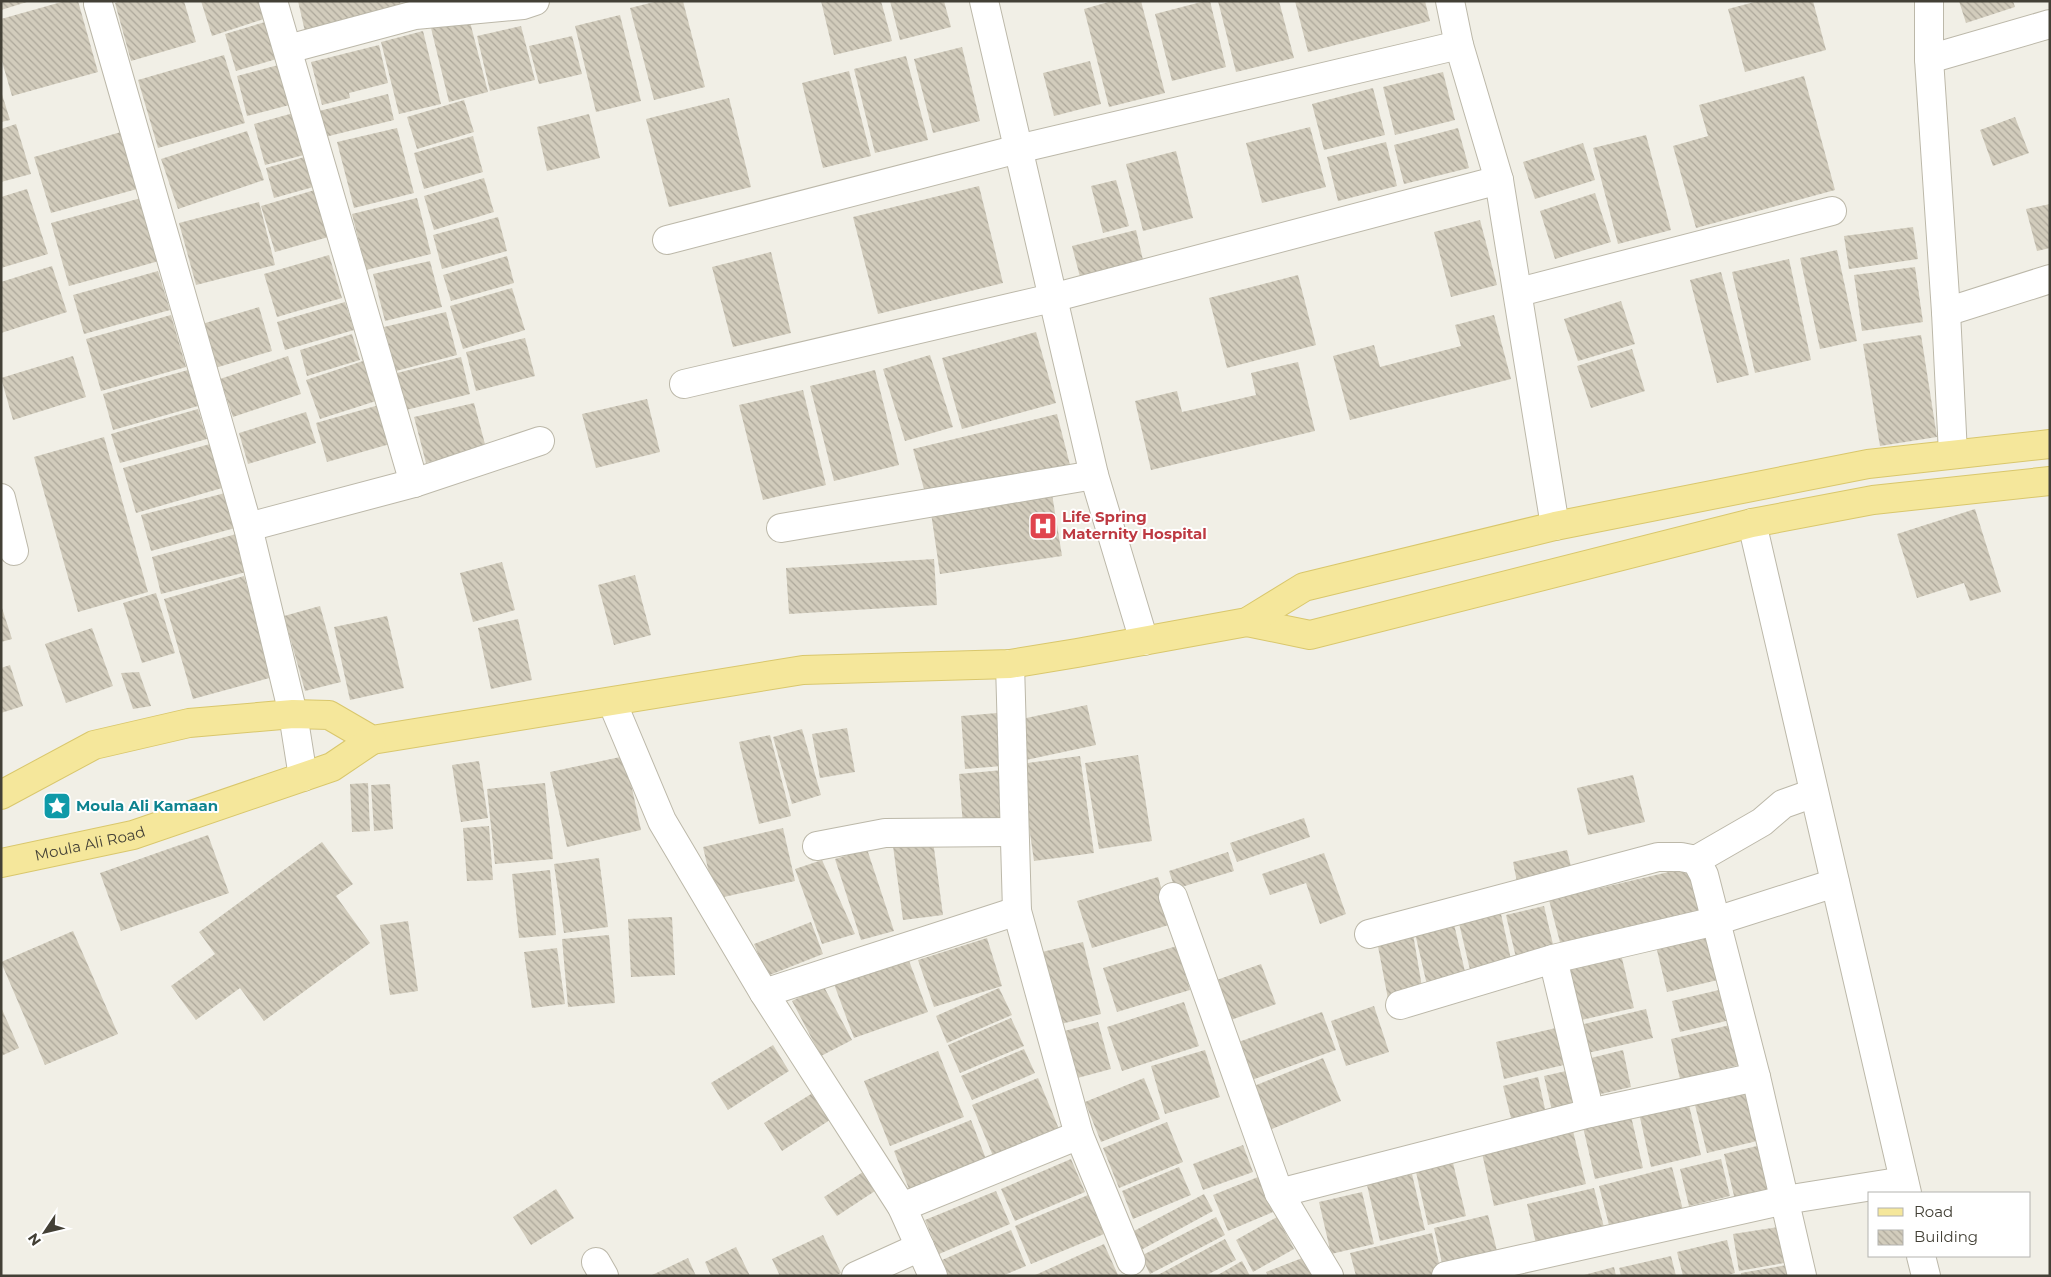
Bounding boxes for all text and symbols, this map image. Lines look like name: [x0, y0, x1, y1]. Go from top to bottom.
place label: Life Spring Maternity Hospital: [1062, 507, 1207, 543]
hospital icon: Life Spring Maternity Hospital: [1028, 511, 1058, 541]
place icon: Moula Ali Kamaan: [42, 791, 72, 821]
place label: Moula Ali Kamaan: [76, 796, 218, 815]
street label: Moula Ali Road: [33, 822, 148, 865]
legend: [1868, 1192, 2031, 1257]
text: Road: [1914, 1202, 1953, 1221]
north arrow: [20, 1207, 70, 1257]
text: Building: [1914, 1227, 1978, 1246]
text: N: [24, 1230, 45, 1249]

